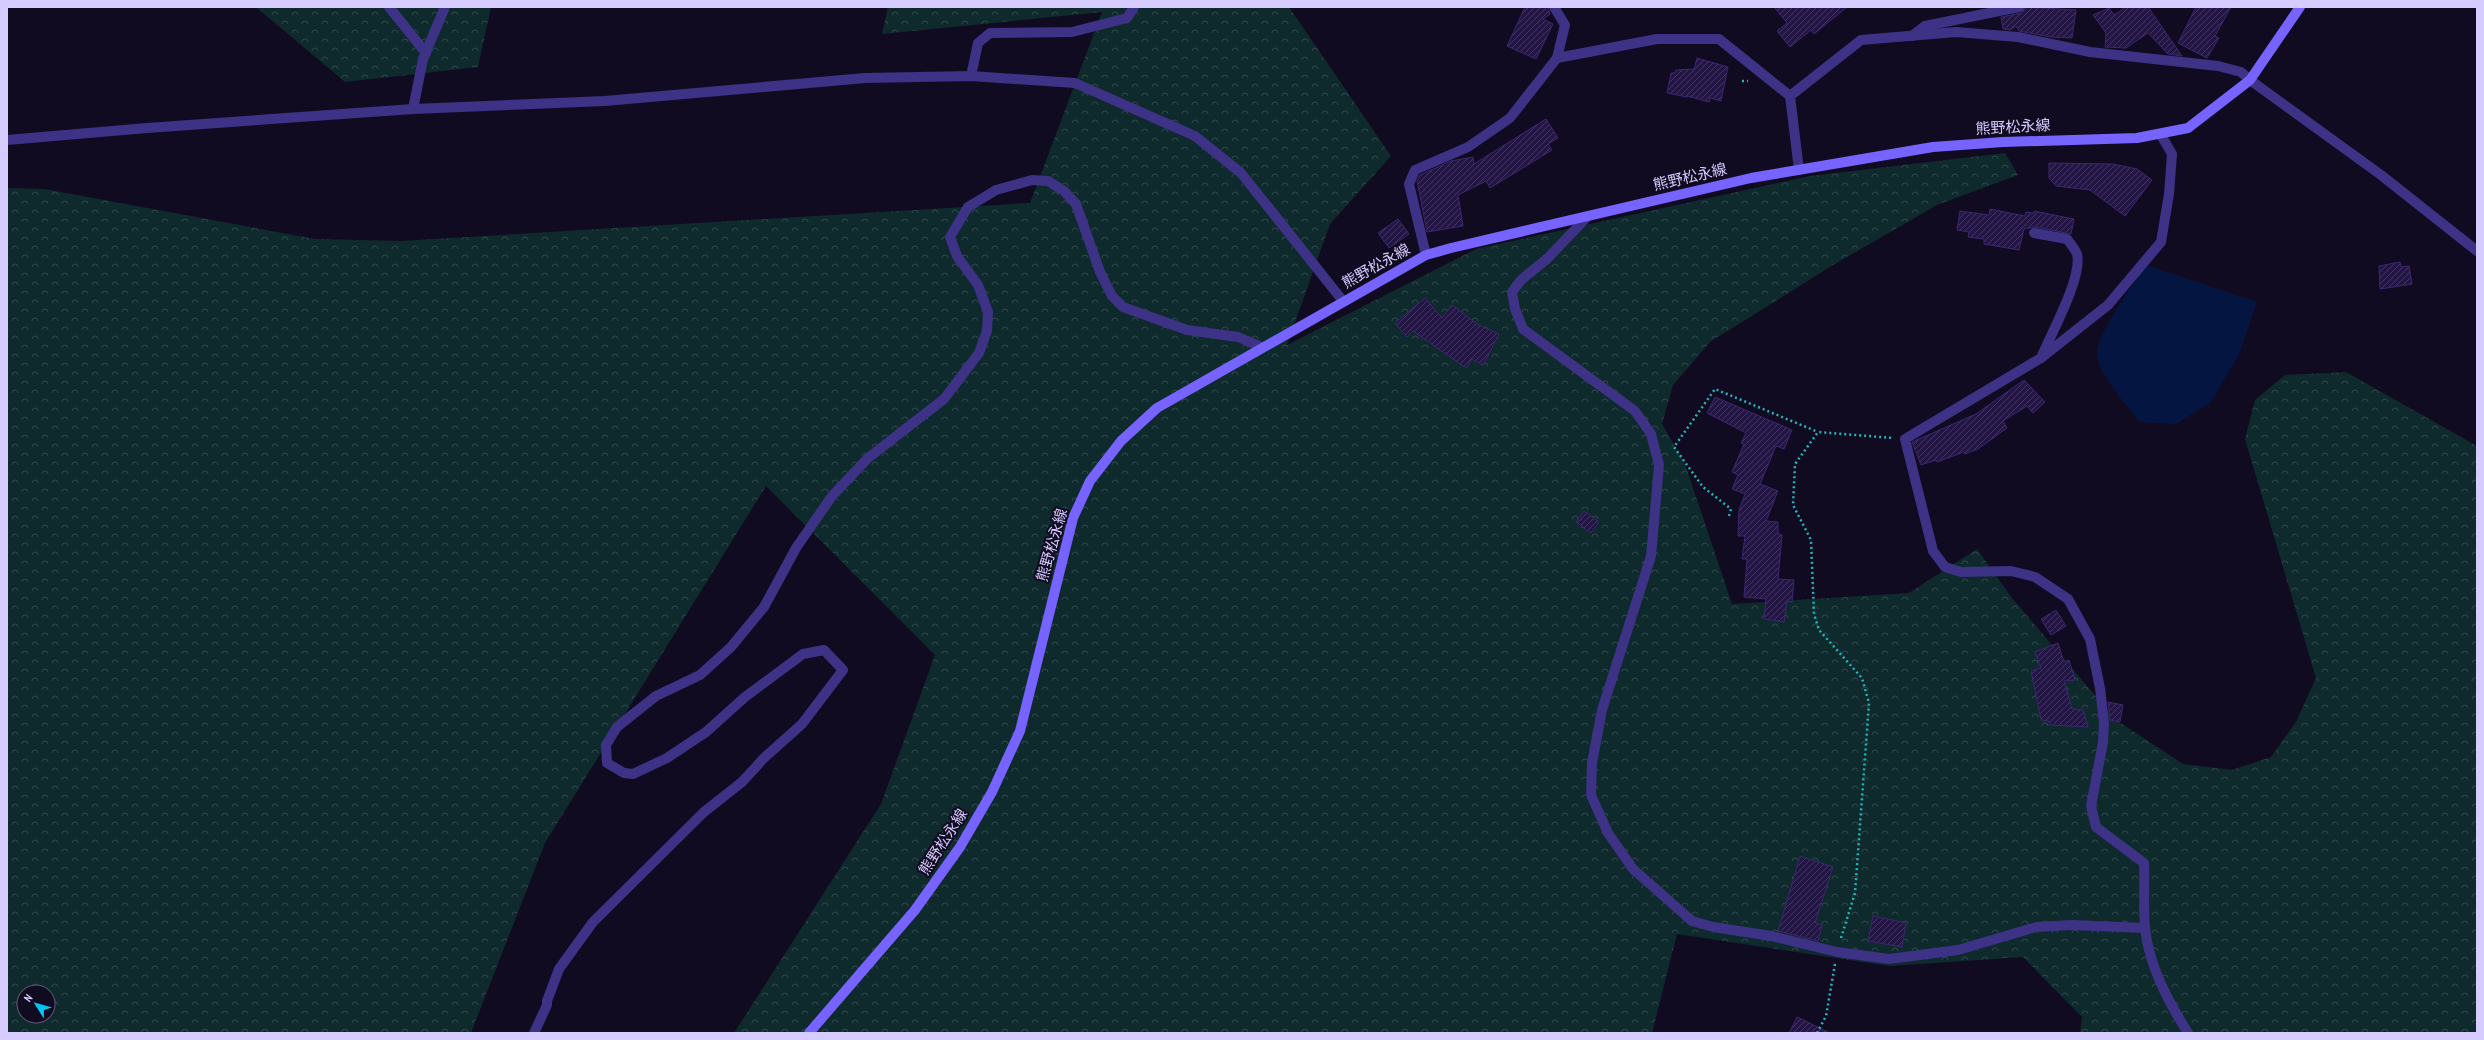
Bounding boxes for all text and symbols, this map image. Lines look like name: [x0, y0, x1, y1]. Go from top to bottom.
street label: 熊野松永線: [1975, 115, 2051, 138]
street label: 熊野松永線: [1651, 159, 1729, 194]
street label: 熊野松永線: [1338, 239, 1413, 292]
street label: 熊野松永線: [1032, 506, 1071, 584]
street label: 熊野松永線: [914, 805, 971, 878]
north arrow: [16, 984, 56, 1024]
text: N: [21, 991, 35, 1005]

